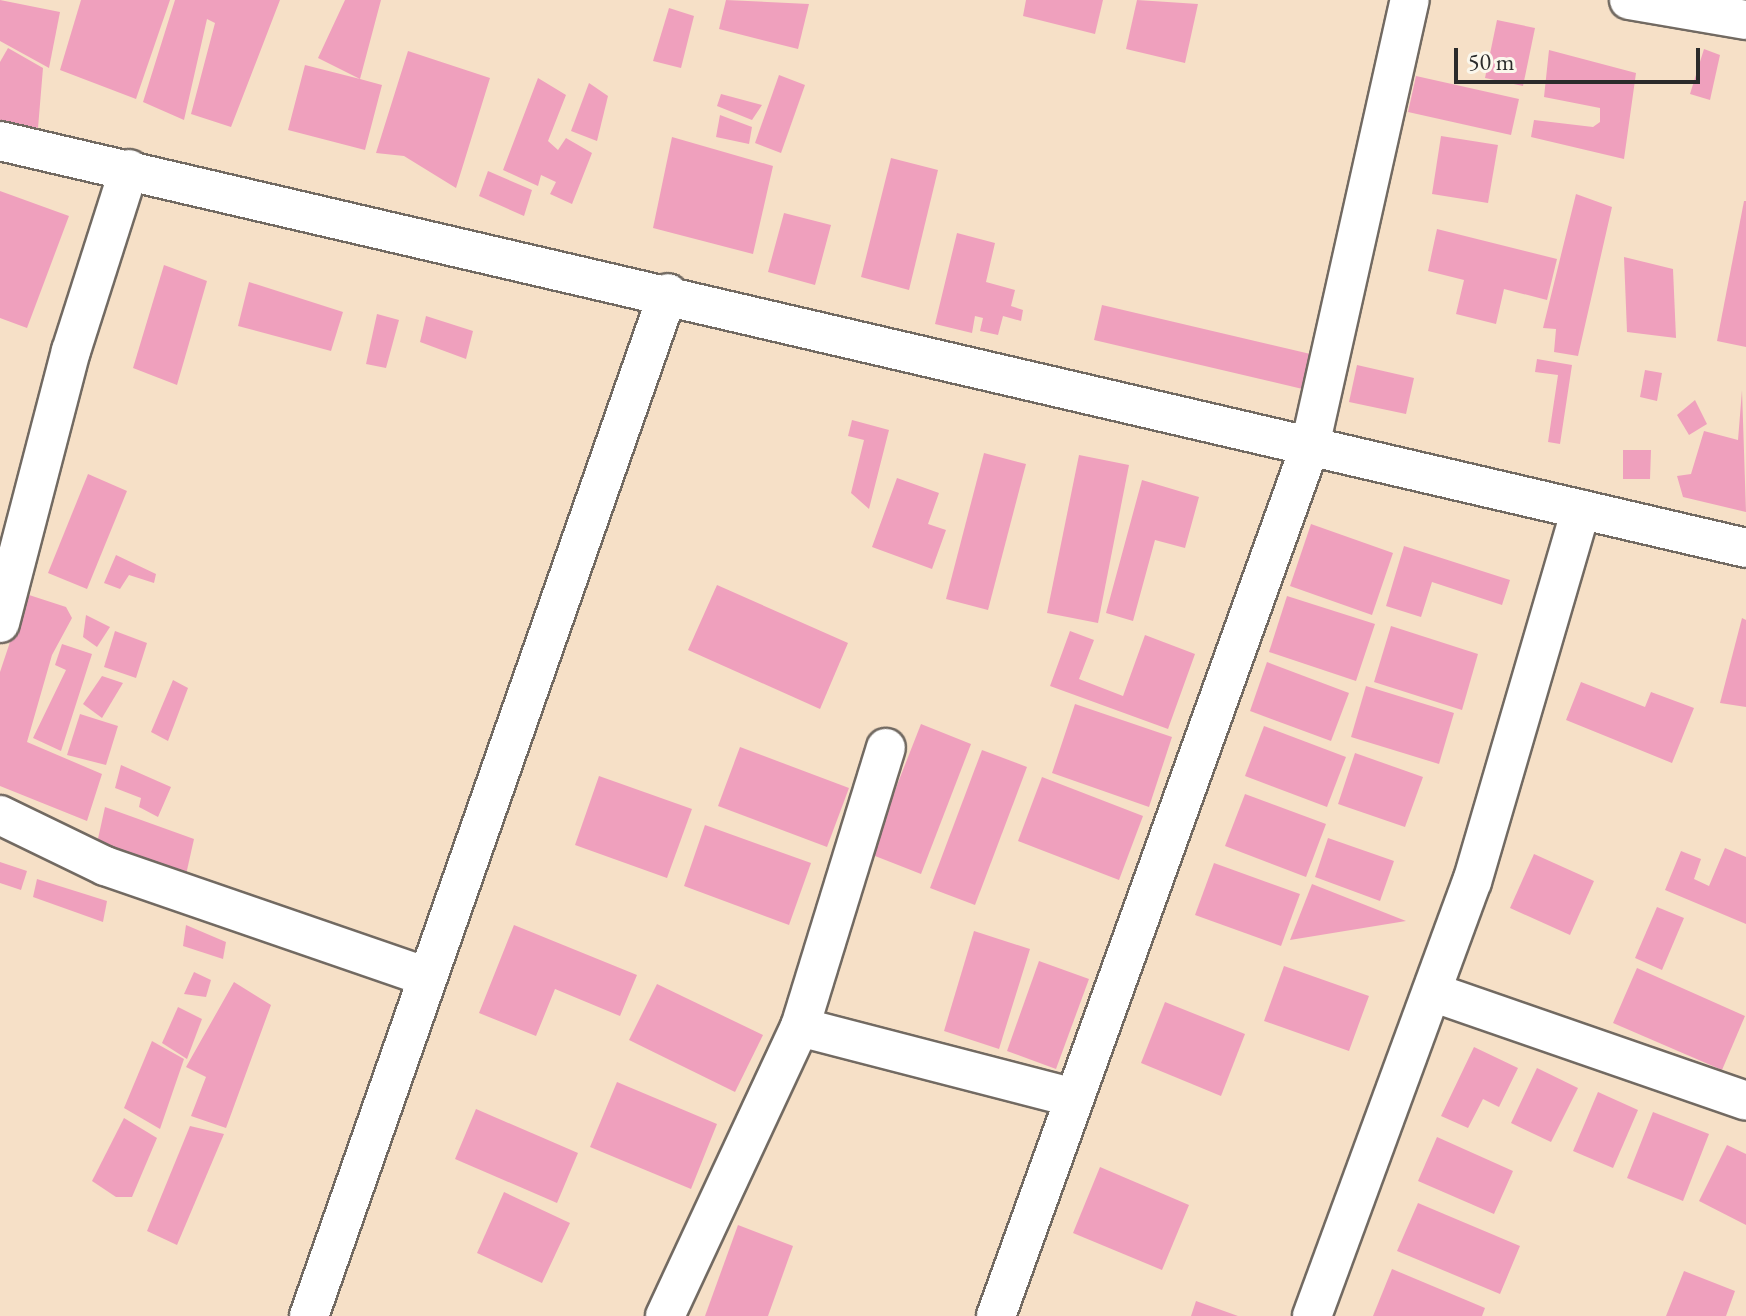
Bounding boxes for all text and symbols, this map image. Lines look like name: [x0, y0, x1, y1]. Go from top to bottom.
scale bar: [1458, 32, 1704, 82]
text: 50 m: [1468, 46, 1515, 77]

